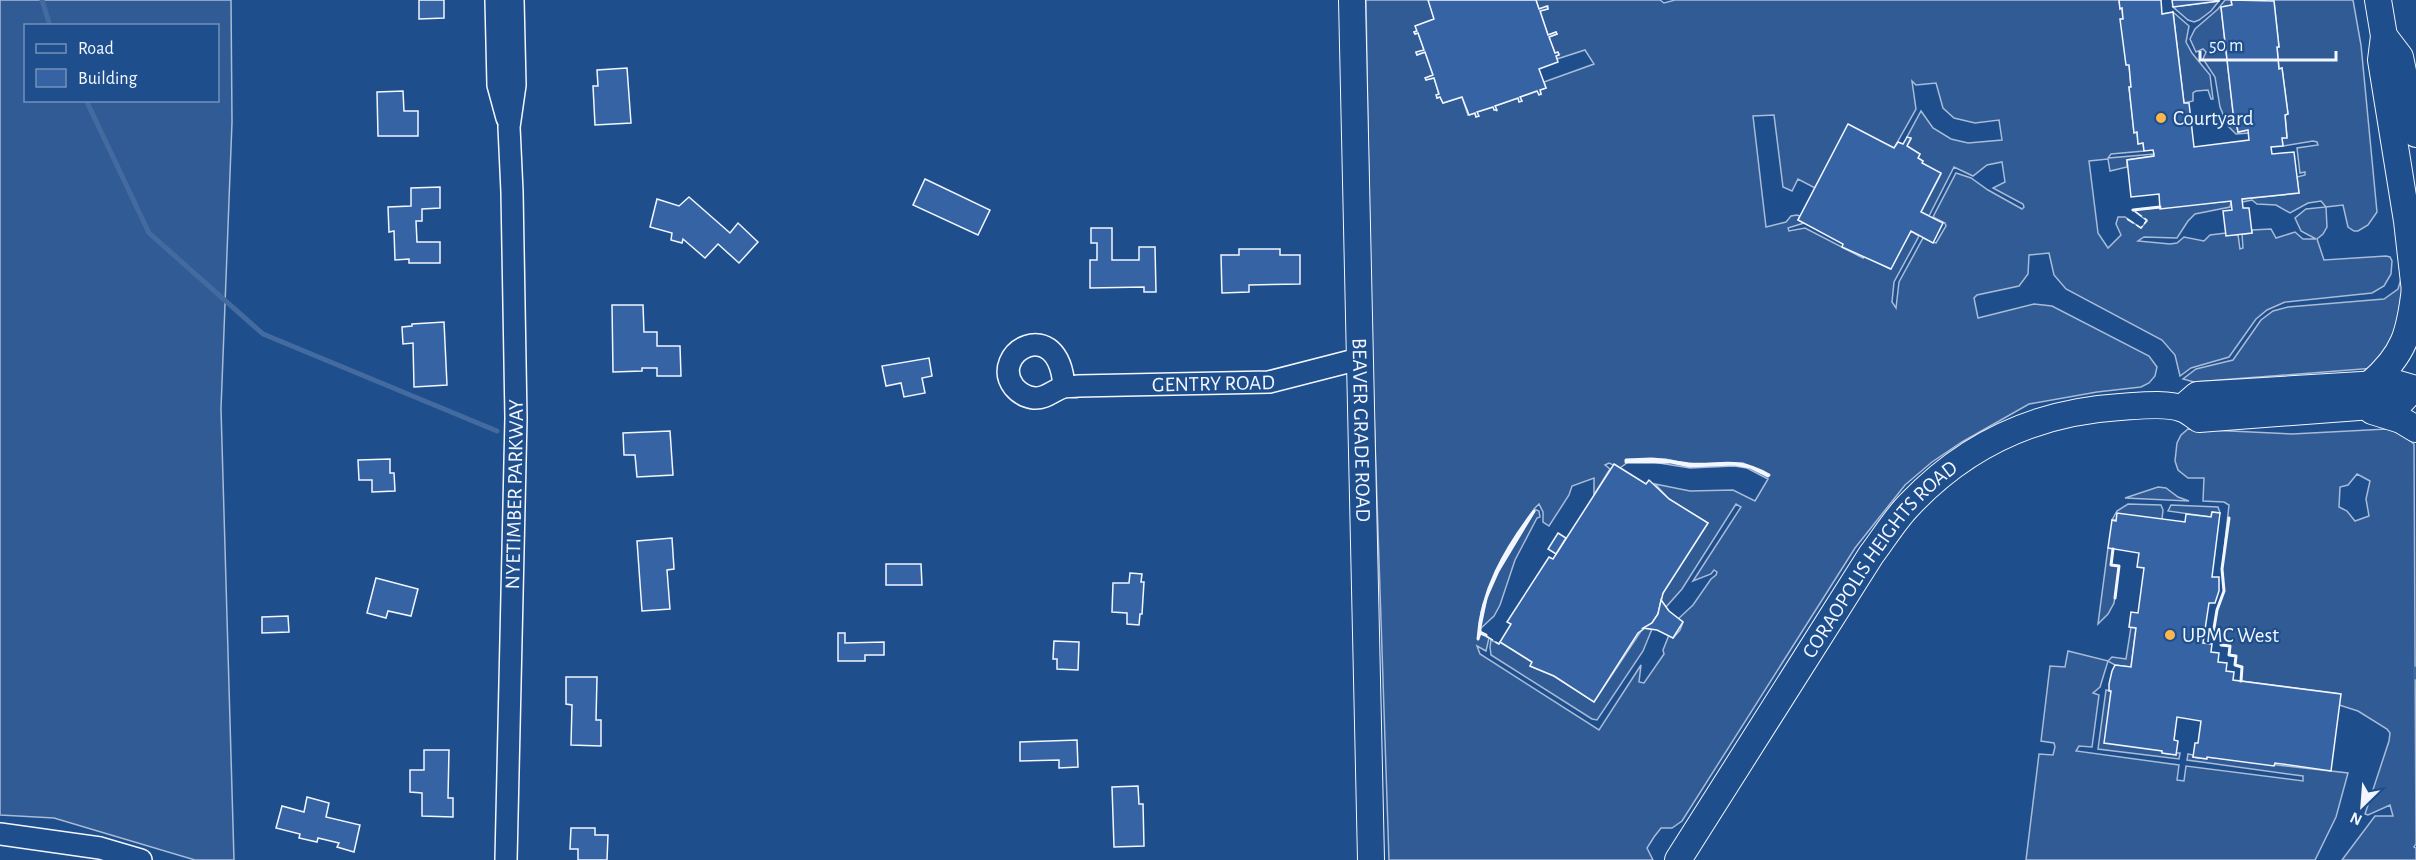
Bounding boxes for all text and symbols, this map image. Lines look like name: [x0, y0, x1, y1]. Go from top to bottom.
legend: [24, 24, 219, 102]
scale bar: [2200, 24, 2336, 62]
text: 50 m: [2209, 37, 2243, 55]
text: Road: [78, 40, 114, 58]
text: Building: [78, 70, 138, 88]
place label: Courtyard: [2173, 108, 2254, 129]
marker: Courtyard: [2154, 111, 2168, 125]
street label: BEAVER GRADE ROAD: [1348, 338, 1374, 522]
street label: GENTRY ROAD: [1152, 372, 1275, 395]
street label: NYETIMBER PARKWAY: [502, 399, 527, 589]
street label: CORAOPOLIS HEIGHTS ROAD: [1799, 457, 1961, 662]
place label: UPMC West: [2182, 625, 2279, 646]
marker: UPMC West: [2163, 628, 2177, 642]
north arrow: [2332, 776, 2392, 836]
text: N: [2348, 809, 2365, 828]

